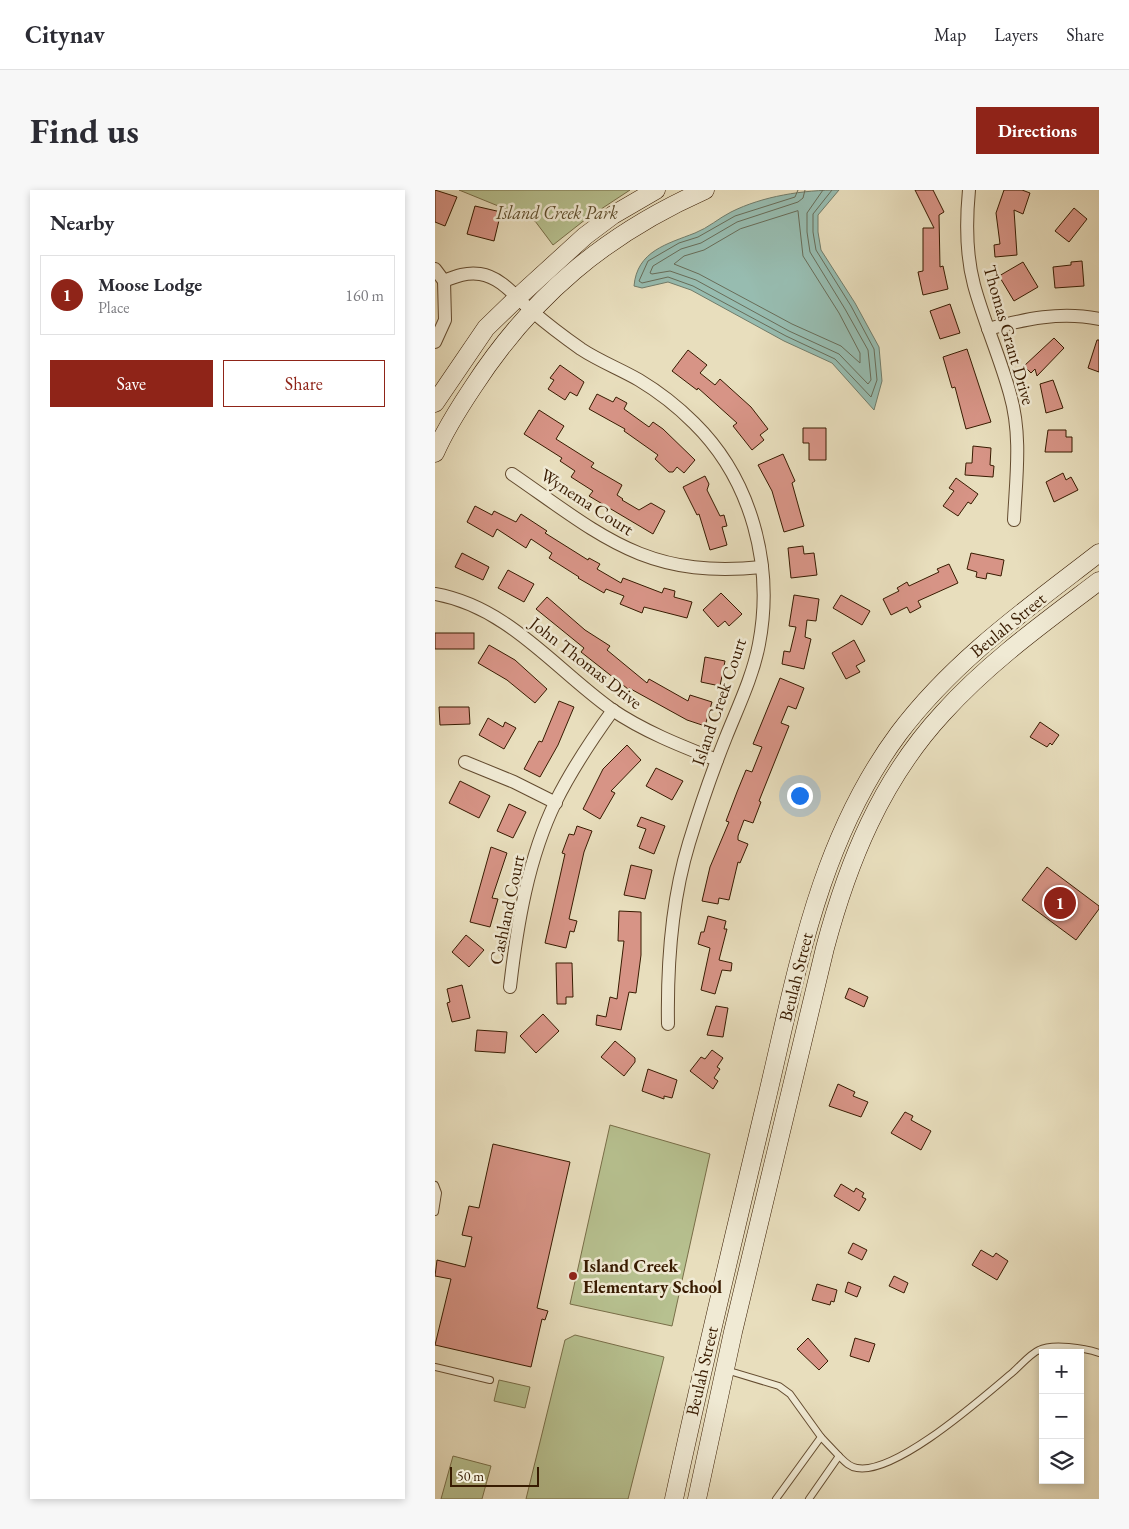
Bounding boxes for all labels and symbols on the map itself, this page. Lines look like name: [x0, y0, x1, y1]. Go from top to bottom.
park label: Island Creek Park: [495, 201, 618, 224]
street label: Thomas Grant Drive: [979, 262, 1040, 407]
street label: Wynema Court: [536, 463, 639, 540]
street label: Beulah Street: [965, 587, 1051, 662]
street label: John Thomas Drive: [524, 610, 647, 714]
street label: Island Creek Court: [686, 635, 751, 769]
your location: [787, 783, 813, 809]
street label: Cashland Court: [484, 853, 529, 967]
pin: 1: [1044, 884, 1076, 922]
street label: Beulah Street: [773, 930, 818, 1024]
place label: Island Creek Elementary School: [583, 1254, 722, 1298]
marker: Island Creek Elementary School: [567, 1270, 579, 1282]
street label: Beulah Street: [680, 1324, 723, 1418]
scale bar: [450, 1464, 539, 1487]

